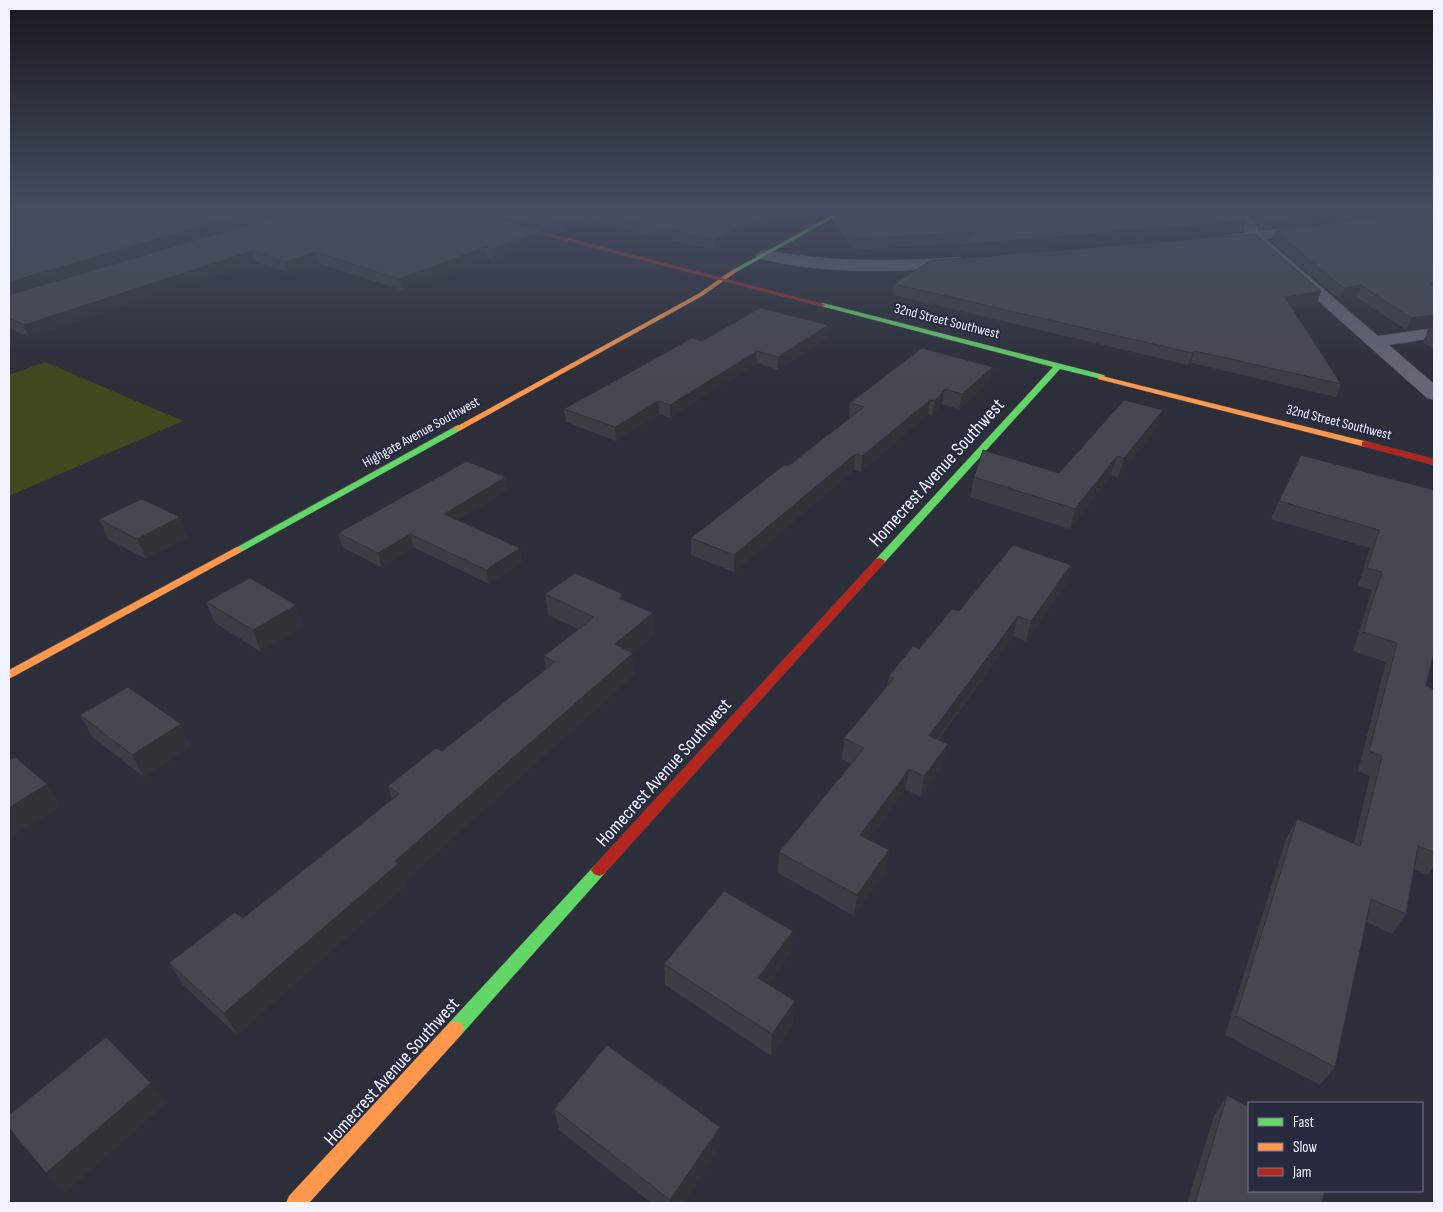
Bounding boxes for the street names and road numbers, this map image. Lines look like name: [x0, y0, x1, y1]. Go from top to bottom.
street label: 32nd Street Southwest: [893, 300, 1001, 342]
street label: Highgate Avenue Southwest: [360, 393, 482, 471]
street label: Homecrest Avenue Southwest: [864, 394, 1010, 552]
street label: 32nd Street Southwest: [1285, 401, 1393, 443]
street label: Homecrest Avenue Southwest: [591, 694, 737, 852]
street label: Homecrest Avenue Southwest: [319, 993, 465, 1151]

